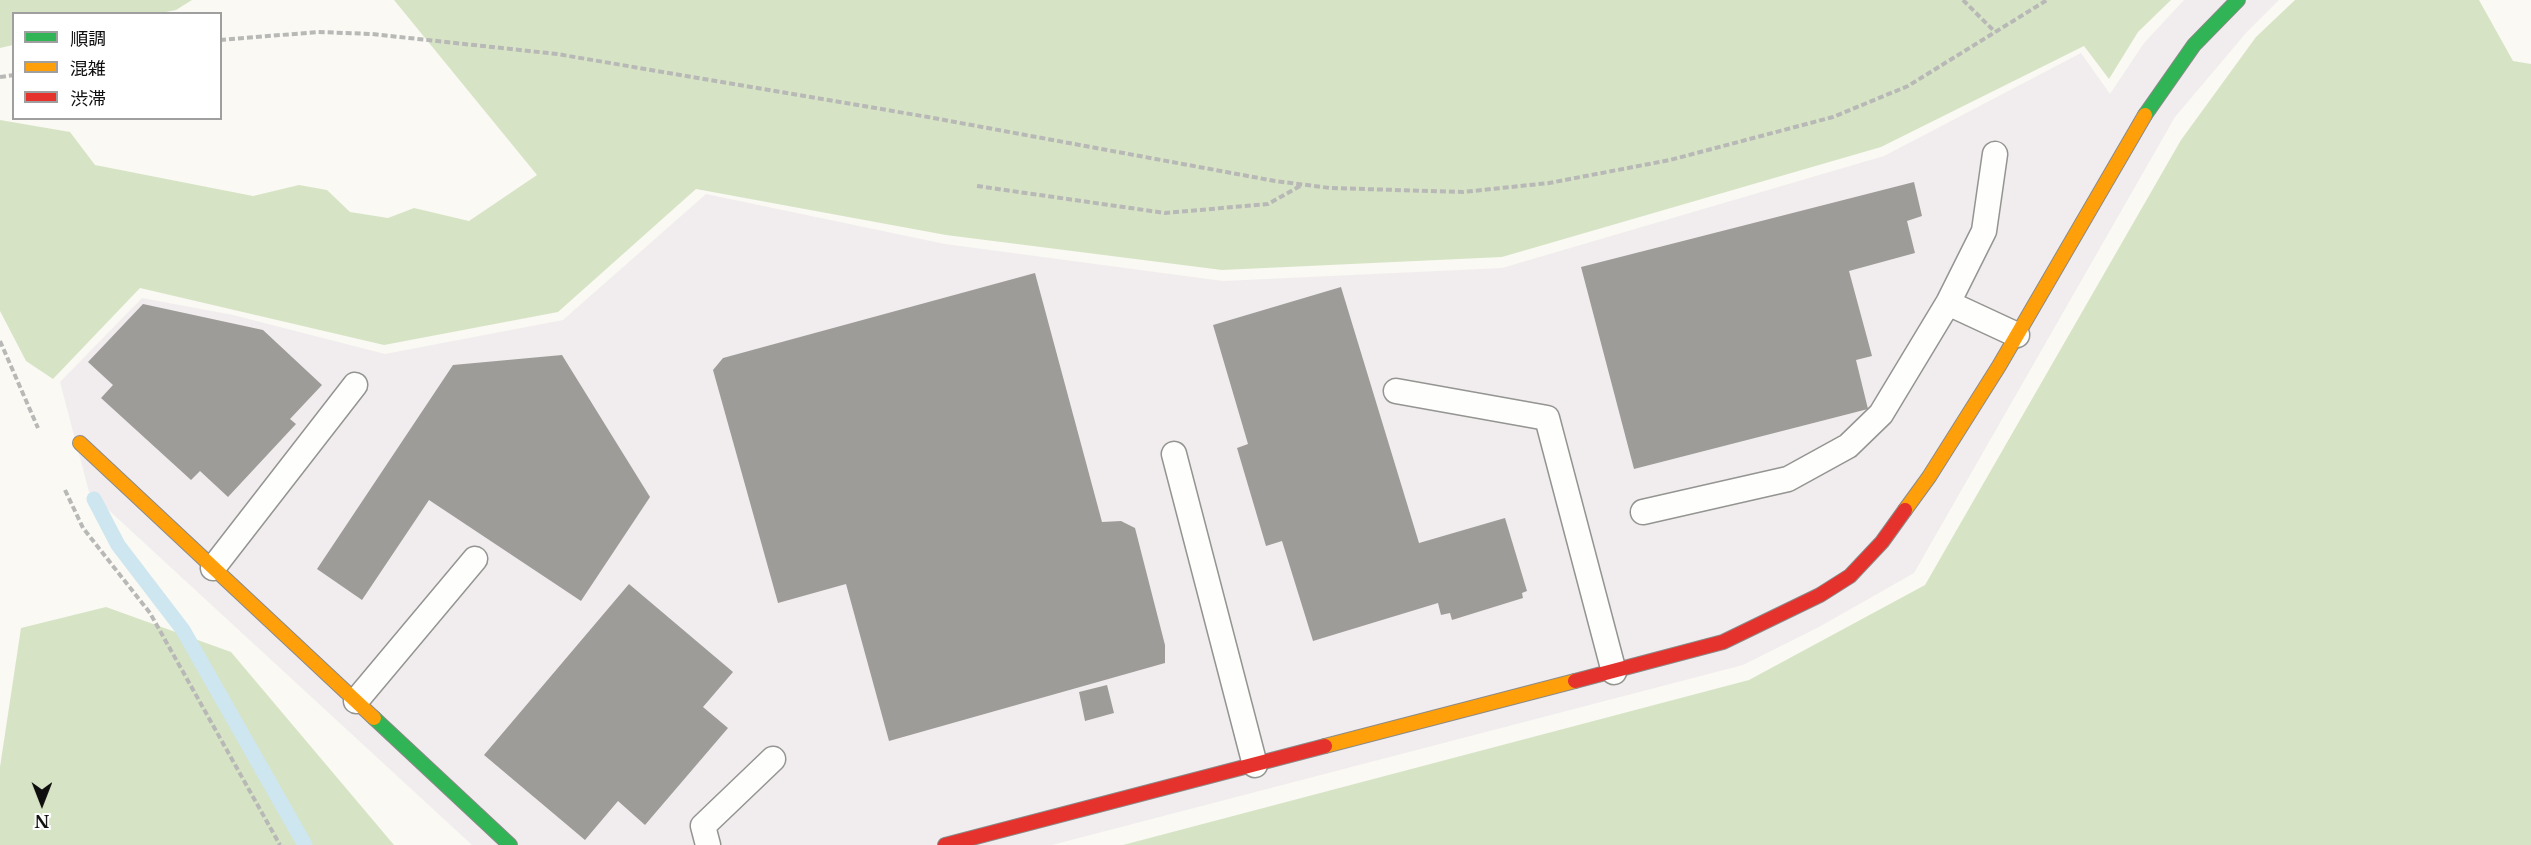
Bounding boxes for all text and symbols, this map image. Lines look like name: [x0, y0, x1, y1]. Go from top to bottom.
legend: [12, 12, 222, 120]
text: 順調: [70, 28, 106, 50]
text: 混雑: [70, 58, 106, 80]
text: 渋滞: [70, 88, 106, 110]
north arrow: [12, 773, 72, 833]
text: N: [34, 811, 50, 831]

